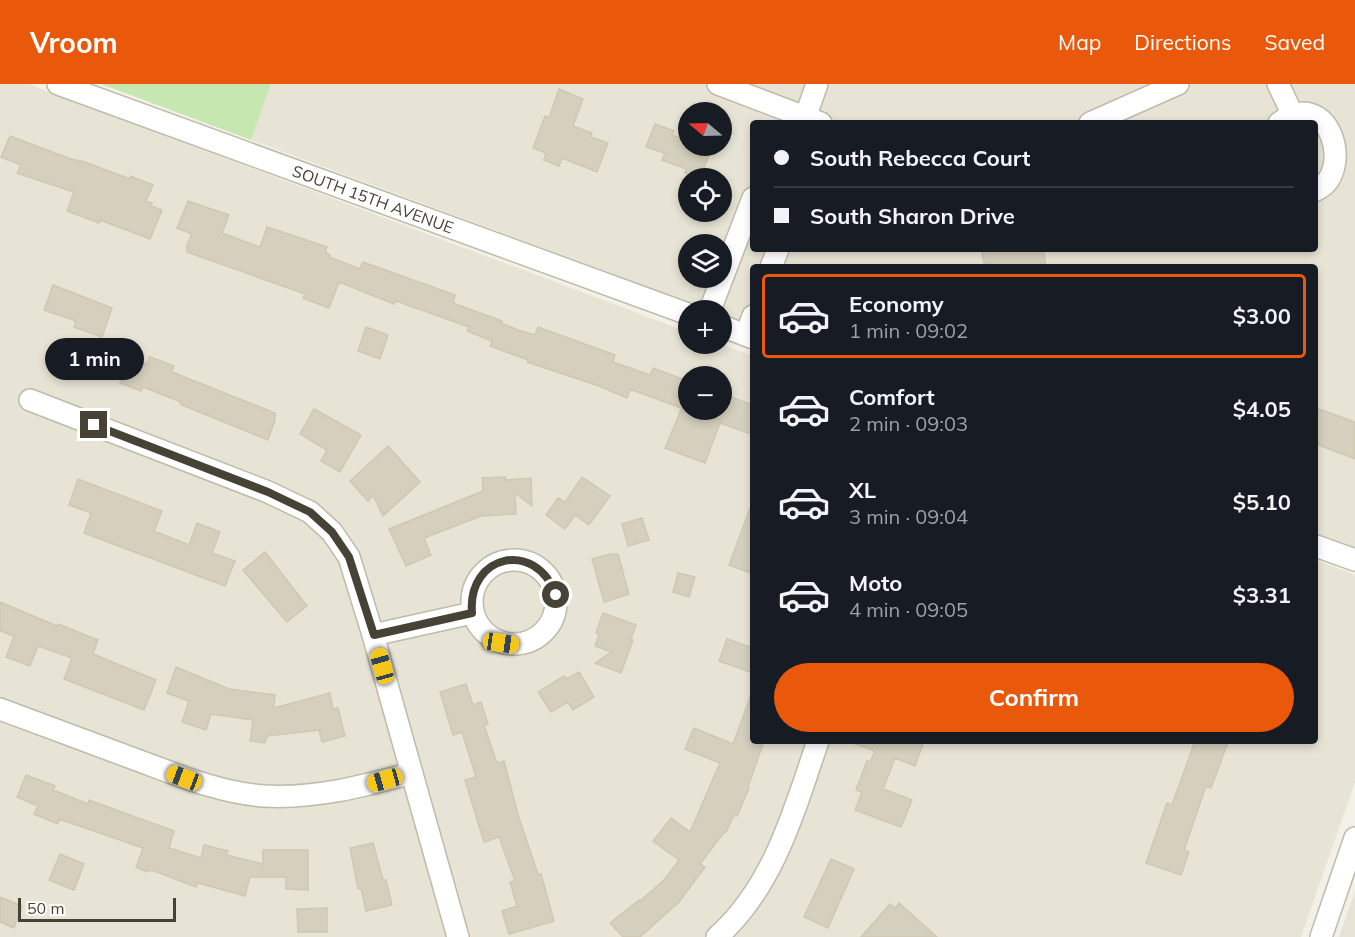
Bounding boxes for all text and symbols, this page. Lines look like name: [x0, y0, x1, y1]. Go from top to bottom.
text: Vroom: [30, 25, 118, 60]
text: Map: [1058, 29, 1101, 55]
text: Directions: [1134, 29, 1231, 55]
text: Saved: [1264, 29, 1325, 55]
north arrow: [678, 102, 732, 156]
map controls: [678, 102, 732, 420]
text: South Rebecca Court: [810, 144, 1030, 172]
street label: SOUTH 15TH AVENUE: [290, 161, 456, 237]
button: locate: [678, 168, 732, 222]
text: South Sharon Drive: [810, 202, 1015, 230]
button: layers: [678, 234, 732, 288]
icon: car: [777, 289, 831, 343]
text: Economy: [849, 290, 944, 318]
button: +: [678, 300, 732, 354]
text: $3.00: [1233, 302, 1291, 330]
text: 1 min · 09:02: [849, 318, 968, 343]
callout: 1 min: [44, 338, 144, 380]
text: 1 min: [68, 346, 121, 371]
button: −: [678, 366, 732, 420]
icon: car: [777, 382, 831, 436]
text: Comfort: [849, 383, 935, 411]
text: $4.05: [1233, 395, 1291, 423]
route end: [80, 411, 107, 438]
text: 2 min · 09:03: [849, 411, 968, 436]
icon: car: [777, 475, 831, 529]
text: XL: [849, 476, 876, 504]
text: $5.10: [1233, 488, 1291, 516]
text: 3 min · 09:04: [849, 504, 968, 529]
icon: car: [777, 568, 831, 622]
text: Moto: [849, 569, 902, 597]
route start: [542, 581, 569, 608]
text: $3.31: [1233, 581, 1291, 609]
text: 4 min · 09:05: [849, 597, 968, 622]
car: [482, 632, 520, 654]
car: [368, 646, 396, 686]
button: Confirm: [774, 663, 1294, 732]
car: [164, 763, 204, 793]
car: [365, 766, 405, 794]
scale bar: [18, 895, 176, 922]
text: 50 m: [27, 898, 64, 918]

